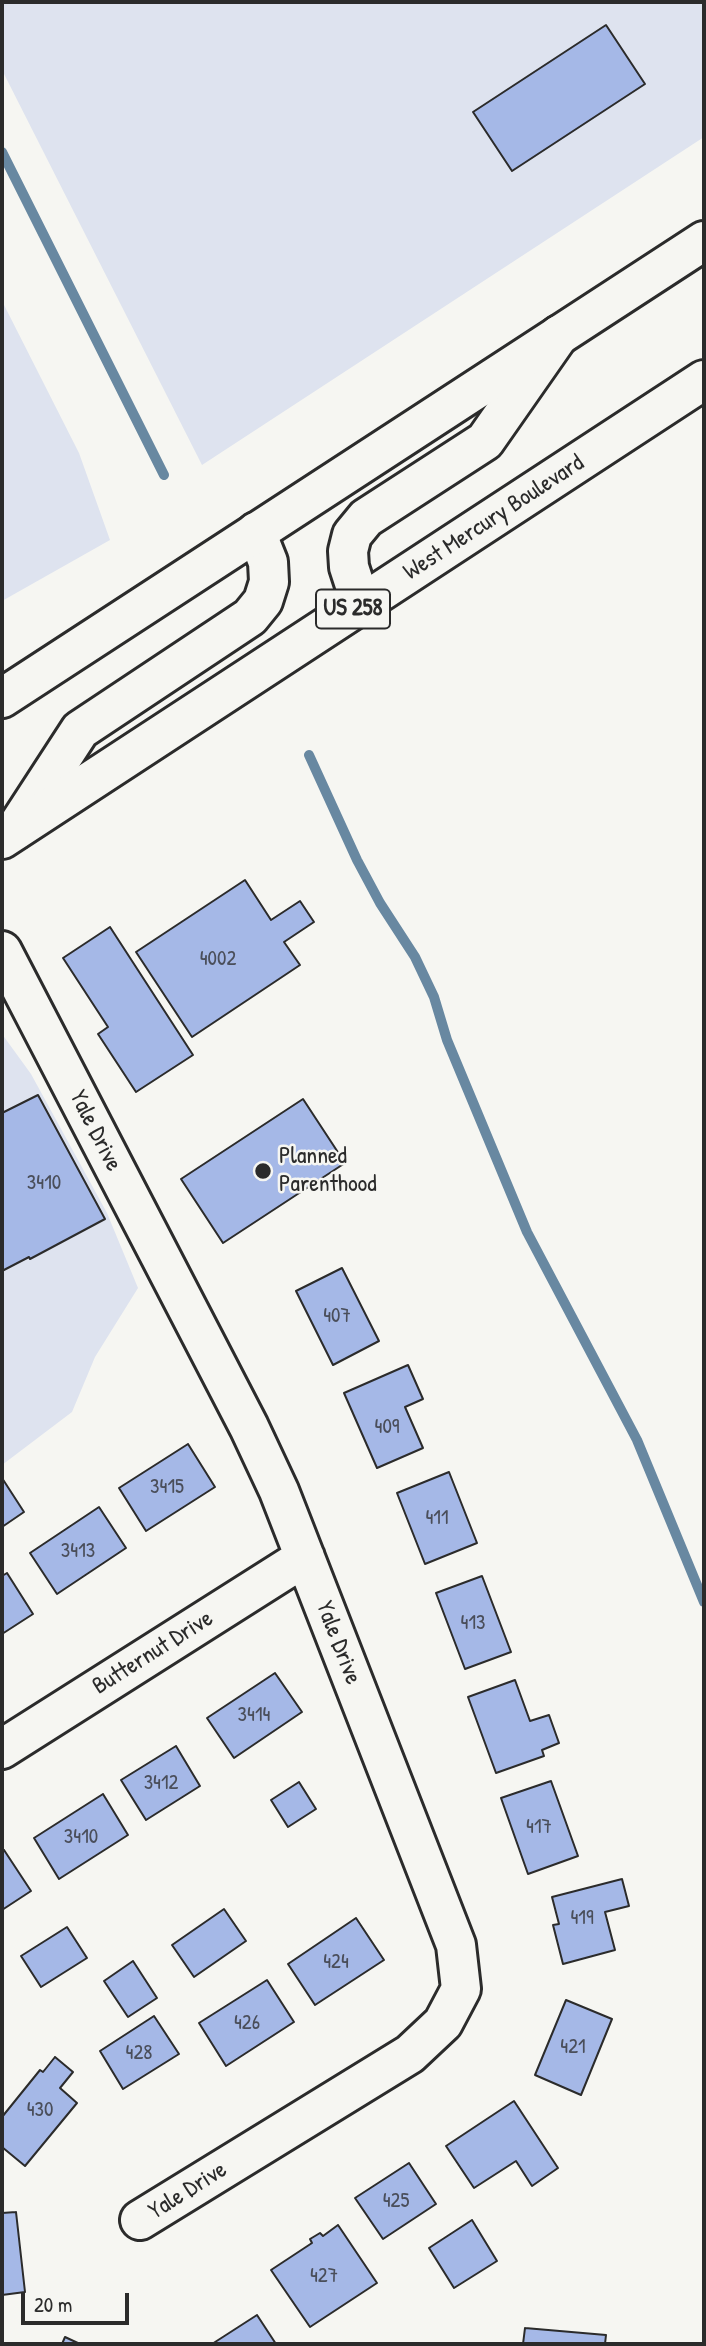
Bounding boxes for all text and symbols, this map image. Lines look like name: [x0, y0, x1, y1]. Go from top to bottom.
street label: West Mercury Boulevard: [398, 449, 590, 587]
road number: US 258: [316, 590, 390, 628]
house number: 4002: [200, 946, 236, 972]
street label: Yale Drive: [63, 1086, 127, 1176]
place label: Planned Parenthood: [279, 1143, 377, 1199]
marker: Planned Parenthood: [253, 1161, 273, 1181]
house number: 3410: [27, 1170, 61, 1196]
house number: 407: [323, 1303, 351, 1329]
house number: 409: [375, 1414, 399, 1440]
house number: 3415: [150, 1474, 184, 1500]
house number: 411: [425, 1505, 449, 1531]
house number: 3413: [61, 1538, 95, 1564]
street label: Yale Drive: [309, 1597, 367, 1689]
street label: Butternut Drive: [88, 1605, 218, 1701]
house number: 413: [461, 1610, 485, 1636]
house number: 3414: [238, 1702, 270, 1728]
house number: 3412: [144, 1770, 178, 1796]
house number: 417: [526, 1814, 552, 1840]
house number: 3410: [64, 1824, 98, 1850]
house number: 419: [570, 1905, 594, 1931]
house number: 424: [323, 1949, 349, 1975]
house number: 426: [234, 2010, 260, 2036]
house number: 421: [560, 2034, 586, 2060]
house number: 428: [126, 2040, 152, 2066]
house number: 430: [27, 2097, 53, 2123]
street label: Yale Drive: [144, 2156, 232, 2226]
house number: 425: [383, 2188, 409, 2214]
house number: 427: [310, 2263, 338, 2289]
scale bar: [24, 2280, 133, 2324]
text: 20 m: [34, 2290, 72, 2319]

